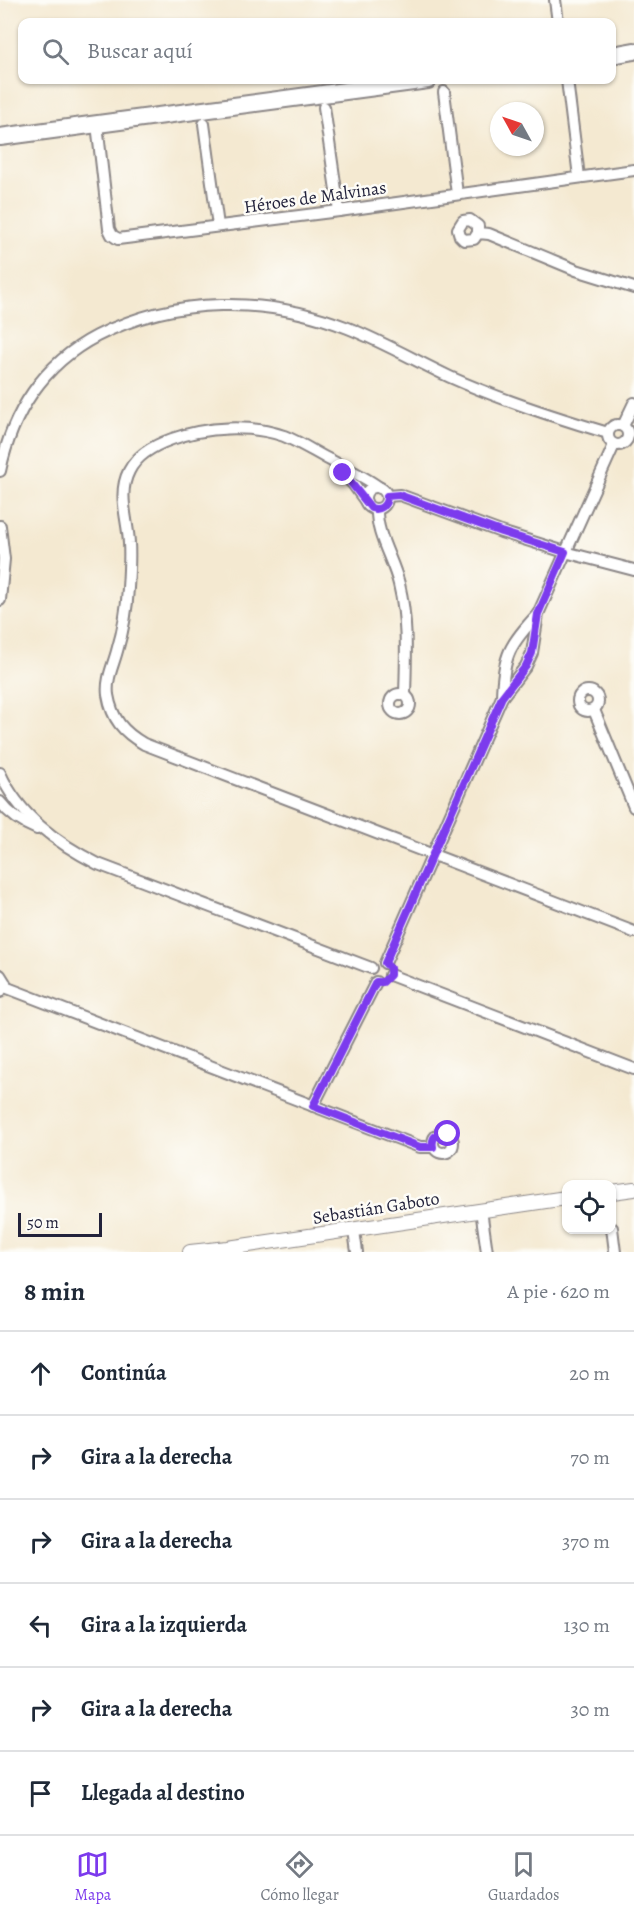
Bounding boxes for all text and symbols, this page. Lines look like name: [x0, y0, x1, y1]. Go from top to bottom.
search box: [18, 18, 616, 84]
icon: search: [39, 35, 72, 68]
text: Buscar aquí: [87, 36, 193, 66]
north arrow: [490, 102, 544, 156]
street label: Héroes de Malvinas: [242, 175, 388, 219]
route end: [329, 459, 355, 485]
route start: [434, 1120, 460, 1146]
map controls: [562, 1180, 616, 1234]
button: locate: [562, 1180, 616, 1234]
street label: Sebastián Gaboto: [311, 1186, 441, 1230]
scale bar: [18, 1210, 102, 1238]
text: 50 m: [27, 1212, 59, 1234]
text: 8 min: [24, 1274, 85, 1309]
text: A pie · 620 m: [507, 1278, 610, 1305]
icon: ahead: [24, 1357, 57, 1390]
text: Continúa: [81, 1358, 167, 1388]
text: 20 m: [569, 1360, 610, 1387]
icon: right: [24, 1441, 57, 1474]
text: Gira a la derecha: [81, 1442, 232, 1472]
text: 70 m: [570, 1444, 610, 1471]
icon: right: [24, 1525, 57, 1558]
text: Gira a la derecha: [81, 1526, 232, 1556]
text: 370 m: [562, 1528, 610, 1555]
icon: left: [24, 1609, 57, 1642]
text: Gira a la izquierda: [81, 1610, 247, 1640]
text: 130 m: [564, 1612, 610, 1639]
icon: right: [24, 1693, 57, 1726]
text: Gira a la derecha: [81, 1694, 232, 1724]
text: 30 m: [570, 1696, 610, 1723]
icon: arrive: [24, 1777, 57, 1810]
text: Llegada al destino: [81, 1778, 245, 1808]
tab: Mapa: [75, 1848, 111, 1906]
tab: Cómo llegar: [260, 1848, 339, 1906]
tab: Guardados: [488, 1848, 559, 1906]

